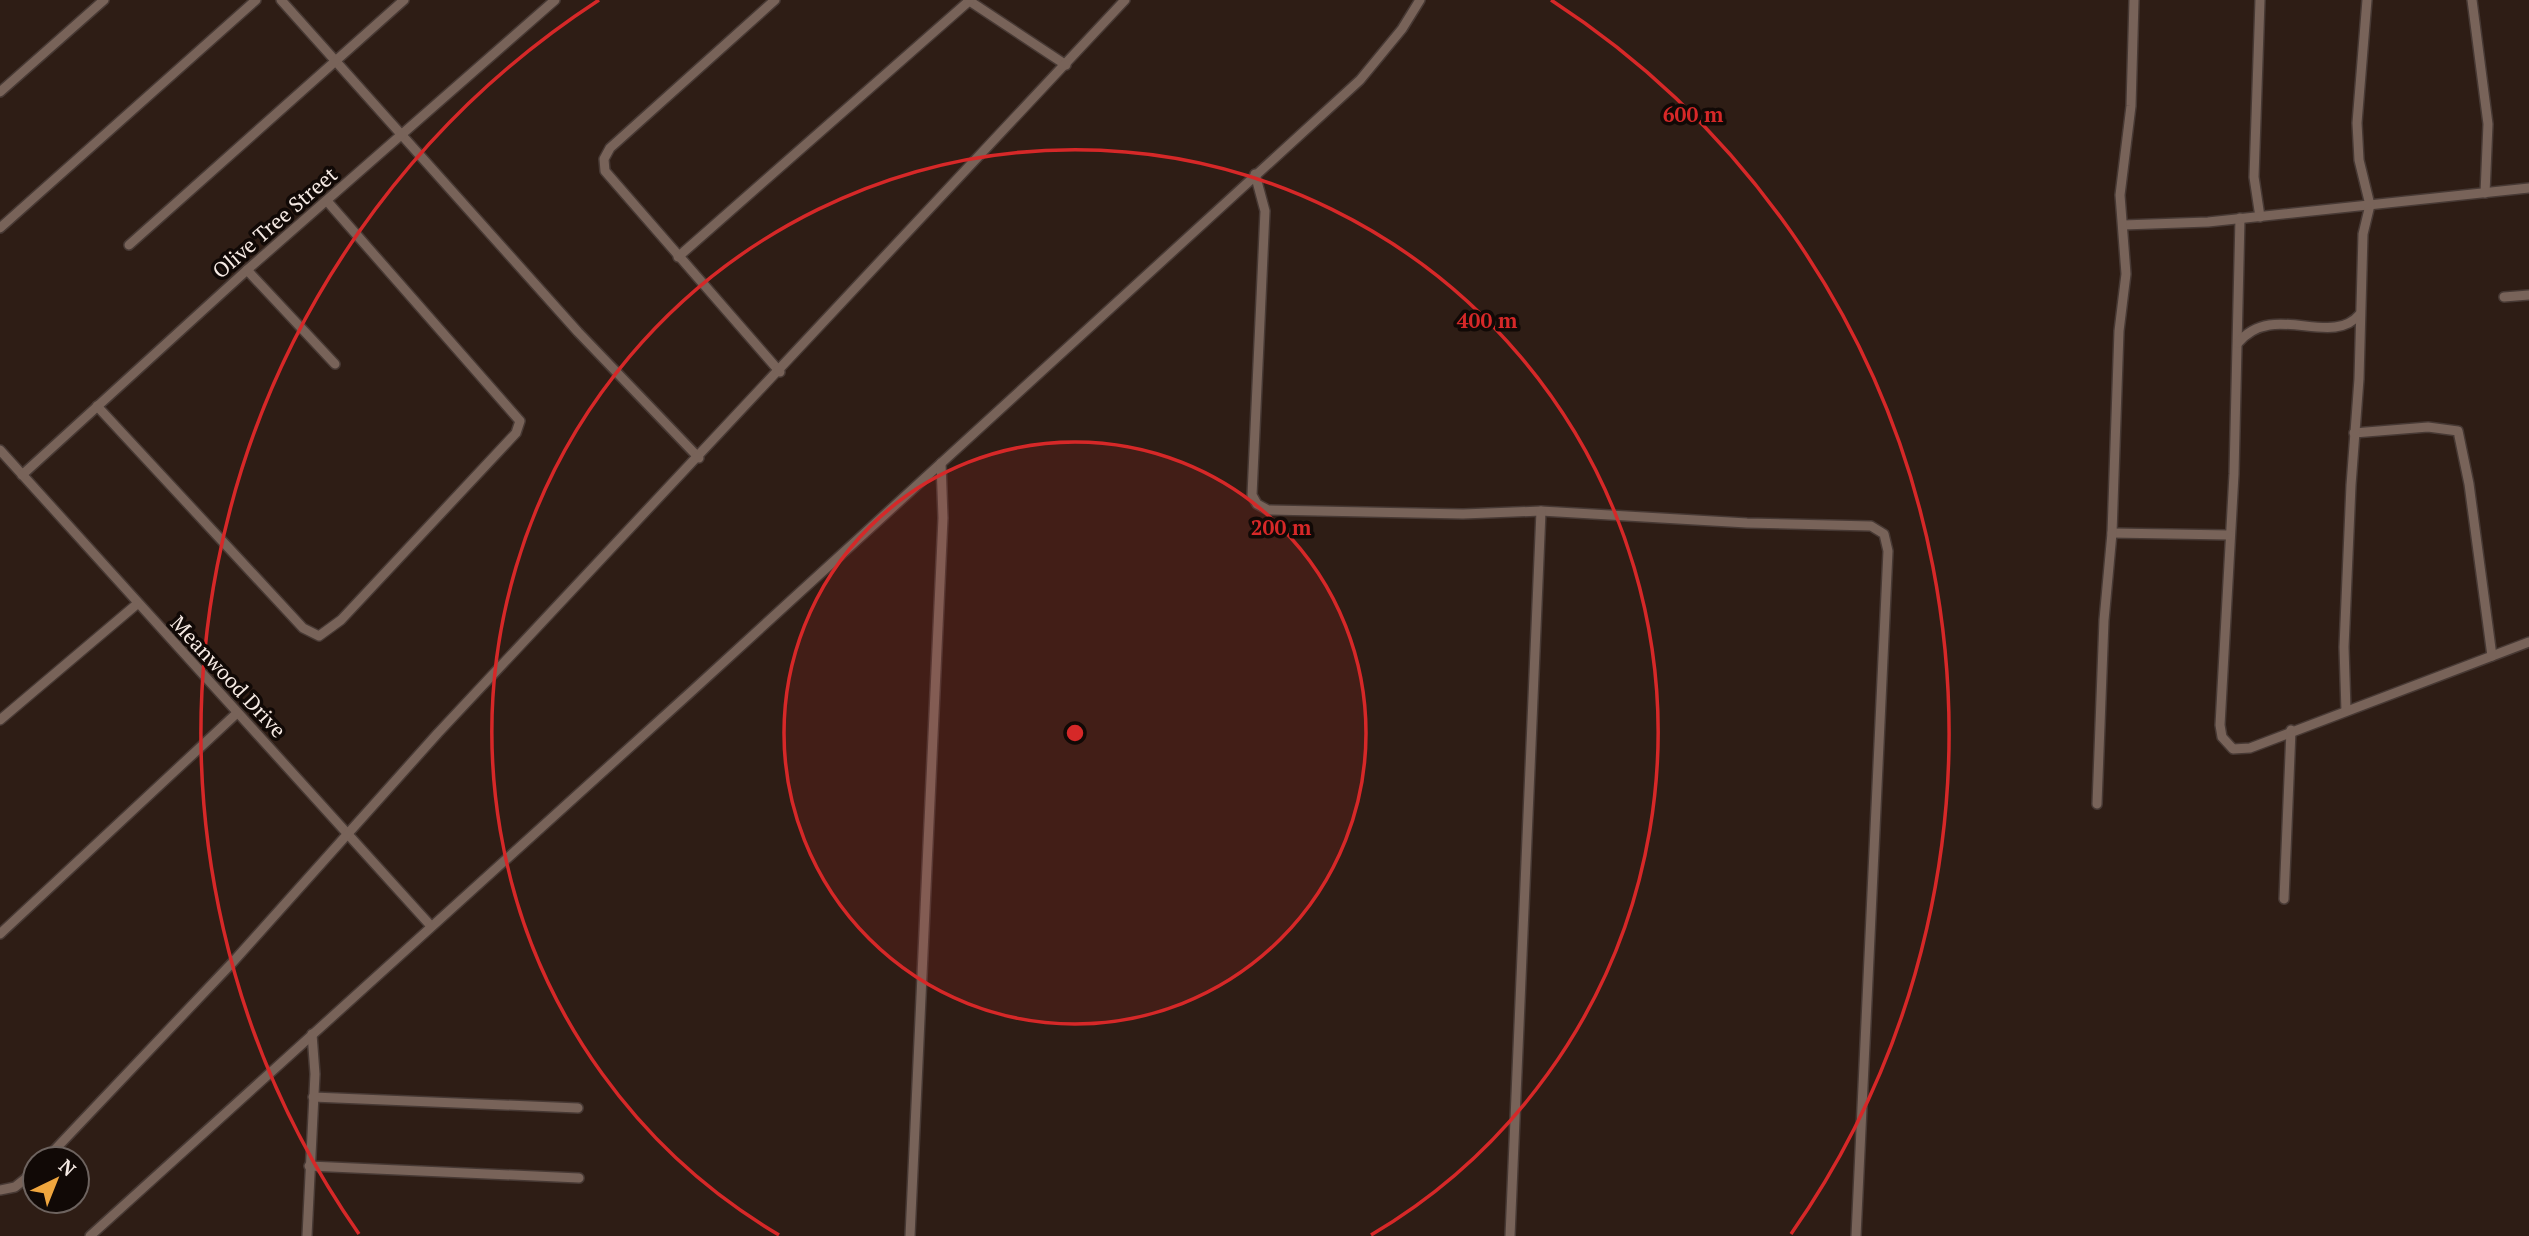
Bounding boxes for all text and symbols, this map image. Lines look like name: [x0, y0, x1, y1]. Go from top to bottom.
text: 600 m: [1663, 100, 1724, 128]
street label: Olive Tree Street: [206, 160, 343, 284]
text: 400 m: [1457, 306, 1518, 334]
text: 200 m: [1251, 513, 1312, 541]
street label: Meanwood Drive: [165, 609, 292, 743]
centre of rings: [1063, 721, 1087, 745]
north arrow: [21, 1145, 91, 1215]
text: N: [54, 1153, 82, 1182]

